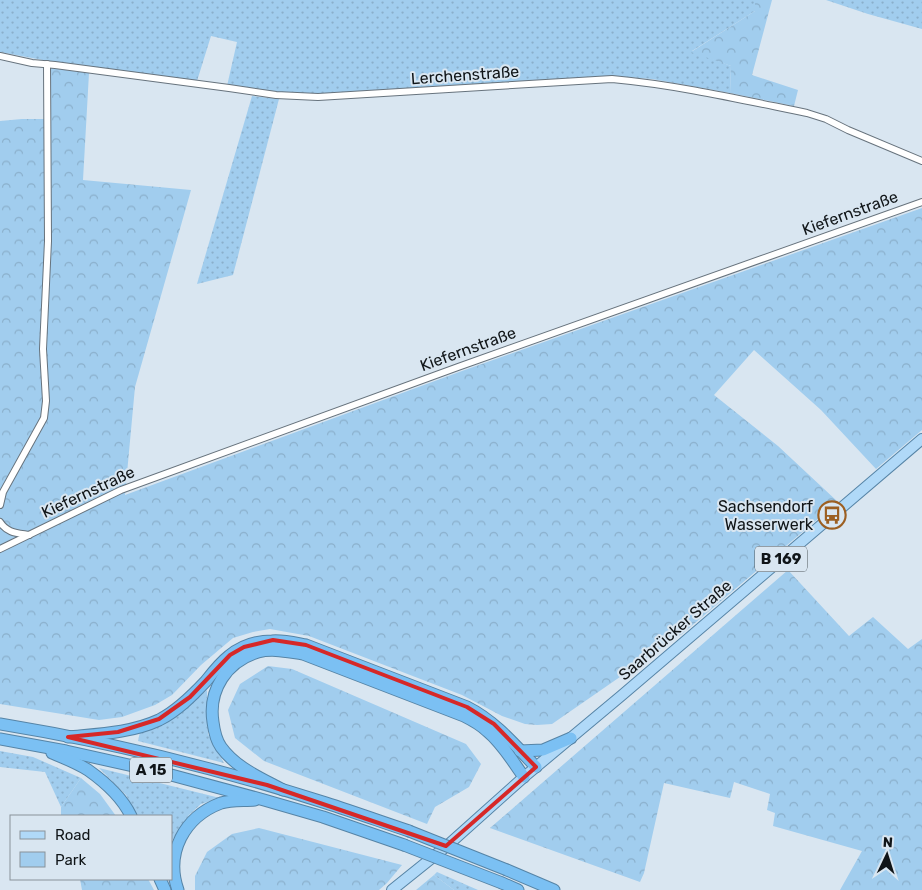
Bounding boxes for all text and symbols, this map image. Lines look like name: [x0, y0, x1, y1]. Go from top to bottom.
street label: Lerchenstraße: [410, 62, 520, 88]
street label: Kiefernstraße: [799, 187, 901, 239]
street label: Kiefernstraße: [417, 323, 519, 375]
street label: Kiefernstraße: [38, 462, 138, 522]
place label: Sachsendorf Wasserwerk: [718, 497, 814, 534]
bus stop icon: Sachsendorf Wasserwerk: [817, 500, 847, 530]
road number: B 169: [755, 546, 807, 572]
street label: Saarbrücker Straße: [615, 576, 735, 684]
road number: A 15: [130, 758, 172, 782]
legend: [10, 815, 172, 880]
text: Road: [55, 826, 91, 844]
north arrow: [862, 830, 912, 880]
text: N: [882, 834, 893, 851]
text: Park: [55, 851, 86, 869]

